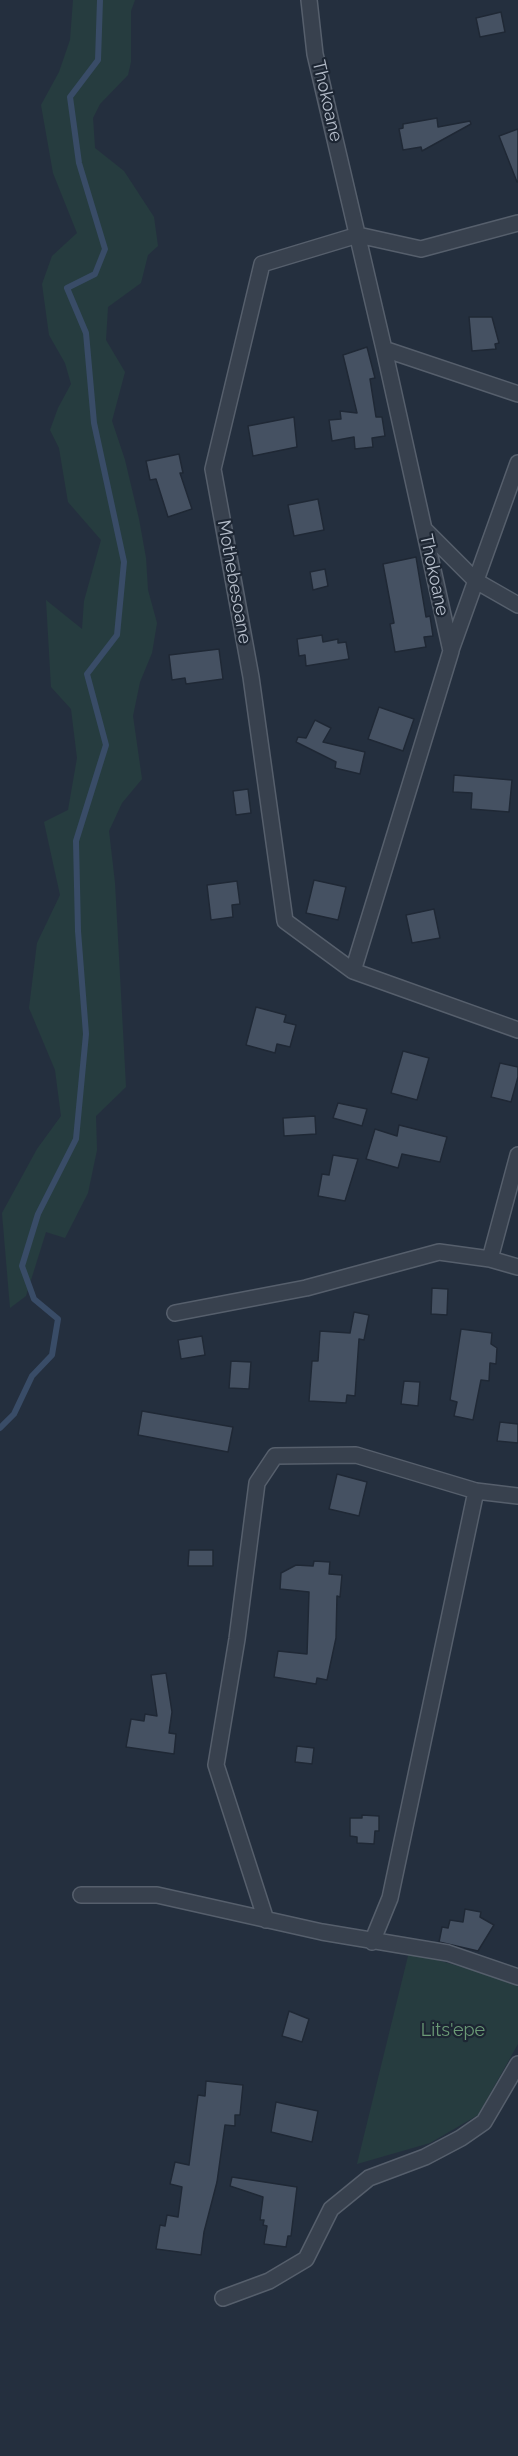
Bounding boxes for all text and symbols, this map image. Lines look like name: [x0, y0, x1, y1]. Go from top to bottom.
street label: Thokoane: [307, 58, 347, 144]
street label: Mothebesoane: [212, 518, 256, 646]
street label: Thokoane: [415, 532, 453, 618]
park label: Lits'epe: [421, 2020, 485, 2042]

